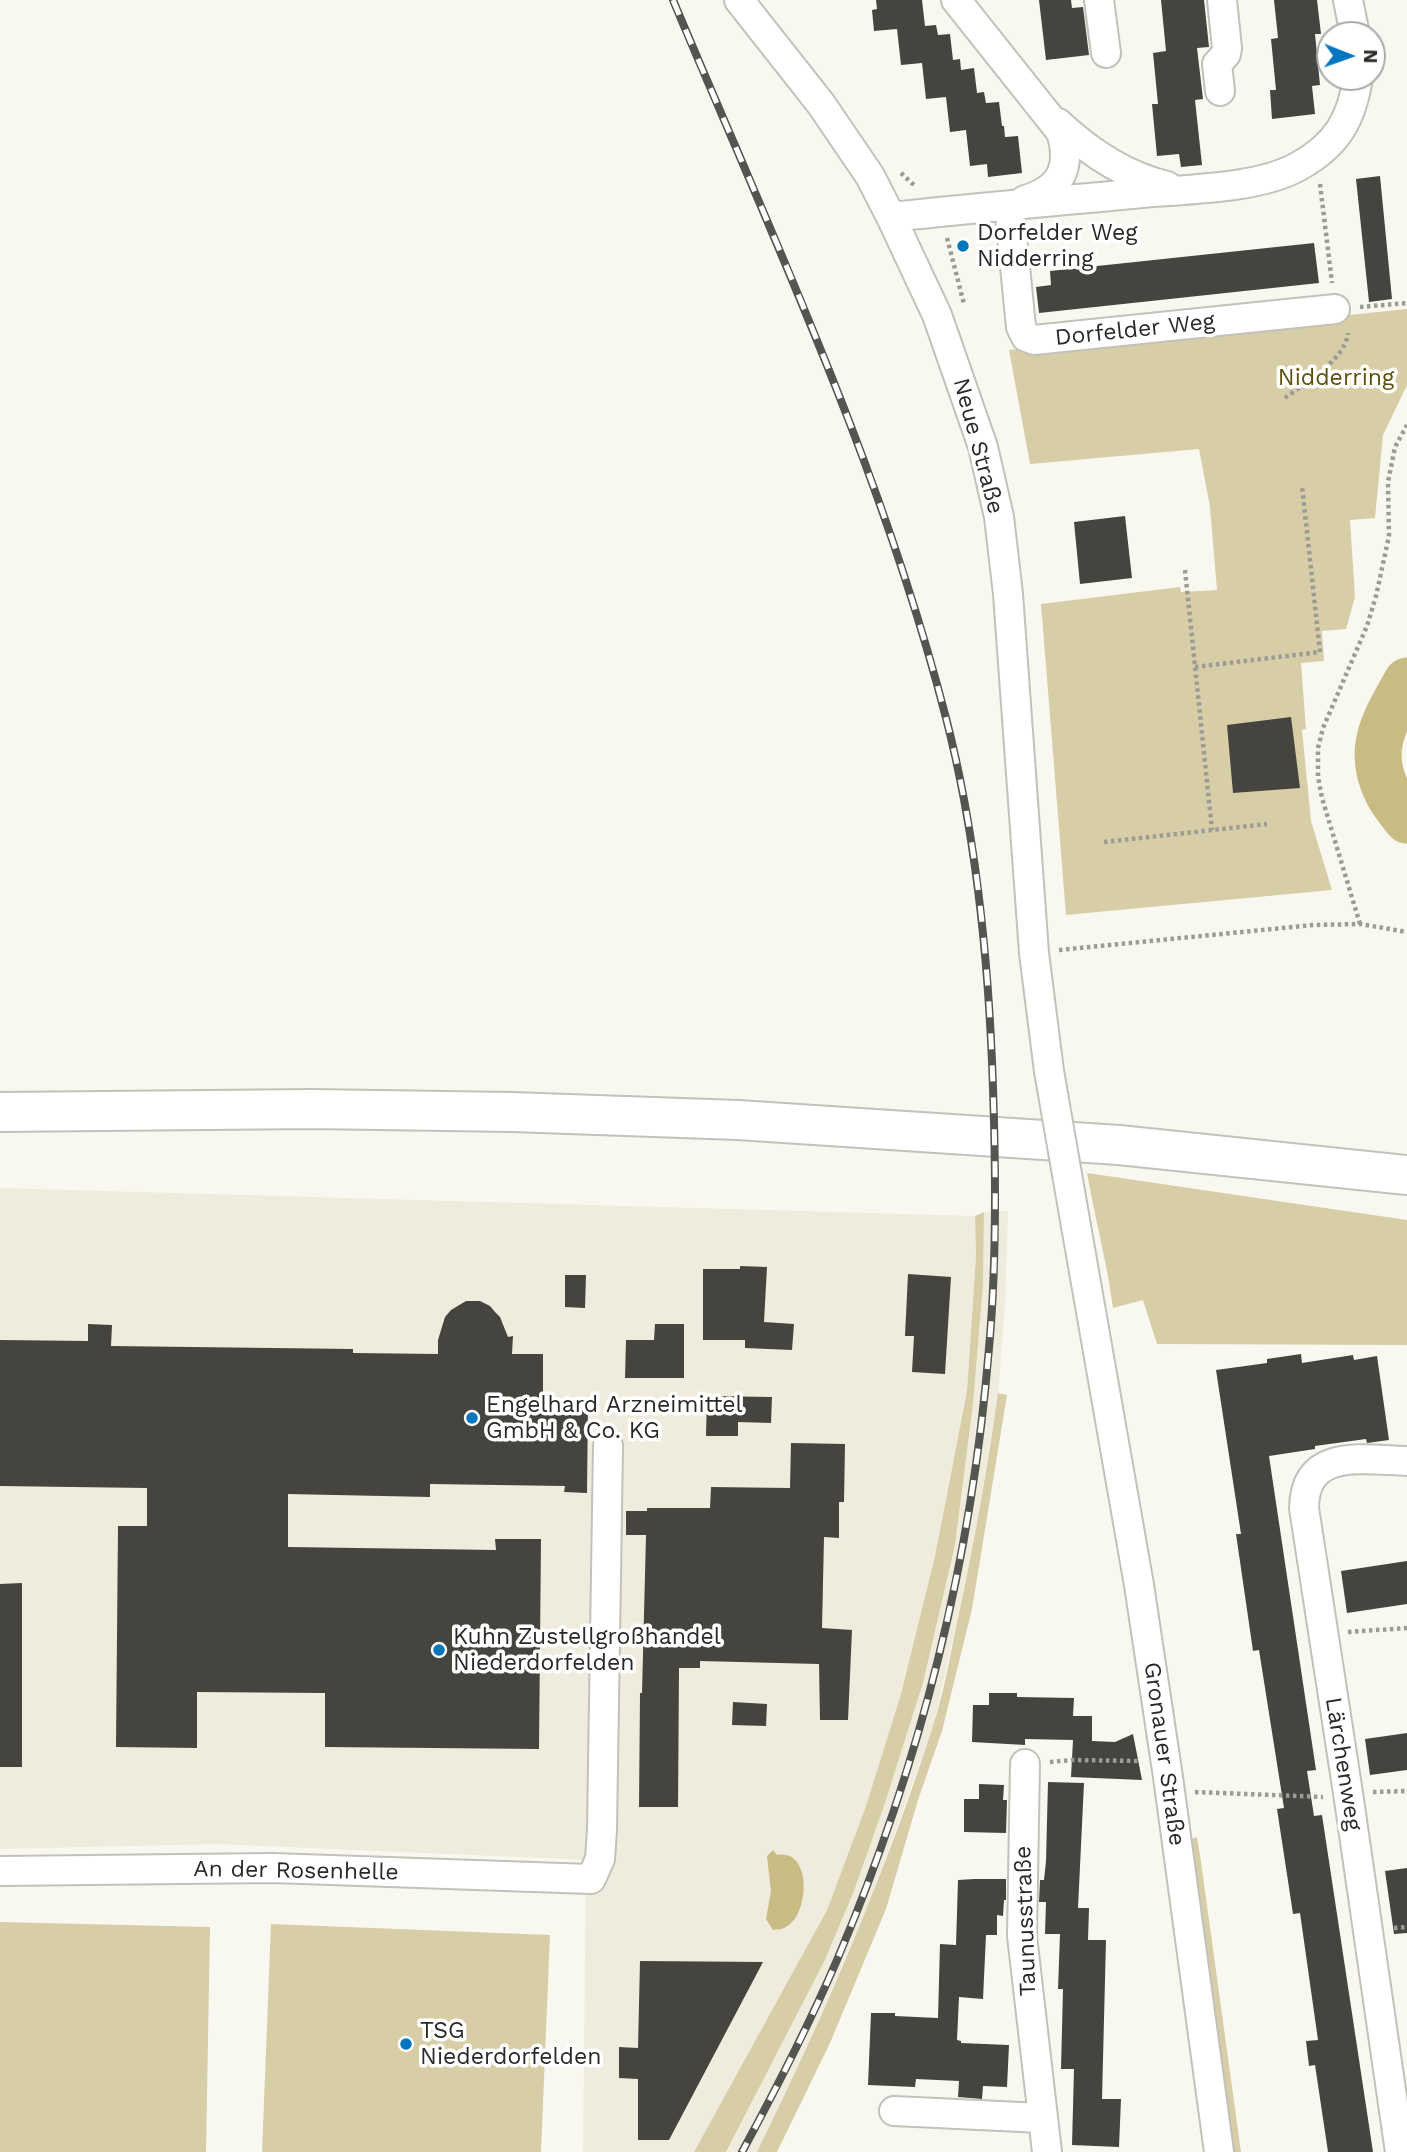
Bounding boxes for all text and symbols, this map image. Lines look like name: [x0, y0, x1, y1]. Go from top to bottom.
north arrow: [1316, 21, 1386, 91]
text: N: [1359, 49, 1382, 64]
place label: Dorfelder Weg Nidderring: [977, 219, 1138, 273]
marker: Dorfelder Weg Nidderring: [955, 238, 971, 254]
street label: Dorfelder Weg: [1054, 308, 1216, 352]
park label: Nidderring: [1278, 364, 1394, 392]
street label: Neue Straße: [947, 375, 1009, 517]
place label: Engelhard Arzneimittel GmbH & Co. KG: [486, 1391, 743, 1445]
marker: Engelhard Arzneimittel GmbH & Co. KG: [464, 1410, 480, 1426]
place label: Kuhn Zustellgroßhandel Niederdorfelden: [453, 1623, 721, 1677]
marker: Kuhn Zustellgroßhandel Niederdorfelden: [431, 1642, 447, 1658]
street label: Gronauer Straße: [1137, 1660, 1191, 1848]
street label: Lärchenweg: [1319, 1695, 1367, 1833]
street label: Taunusstraße: [1010, 1845, 1042, 1997]
street label: An der Rosenhelle: [193, 1855, 399, 1887]
place label: TSG Niederdorfelden: [420, 2017, 602, 2071]
marker: TSG Niederdorfelden: [398, 2036, 414, 2052]

